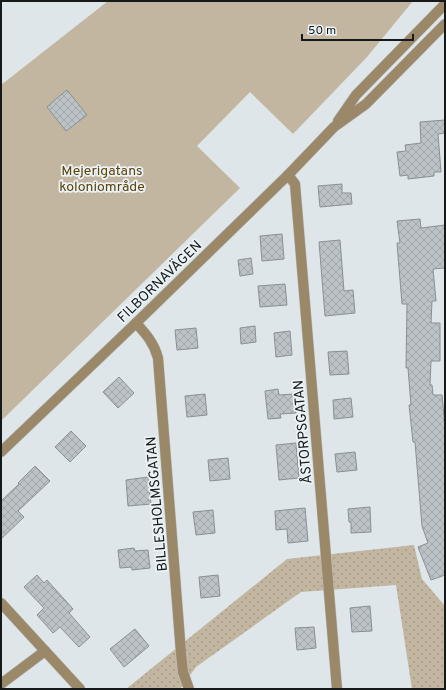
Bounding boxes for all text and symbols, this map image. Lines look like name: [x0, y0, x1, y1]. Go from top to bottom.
scale bar: [302, 16, 413, 42]
text: 50 m: [308, 23, 336, 39]
park label: Mejerigatans koloniområde: [59, 163, 145, 196]
street label: FILBORNAVÄGEN: [114, 237, 206, 327]
street label: ÅSTORPSGATAN: [290, 379, 317, 485]
street label: BILLESHOLMSGATAN: [143, 436, 172, 572]

